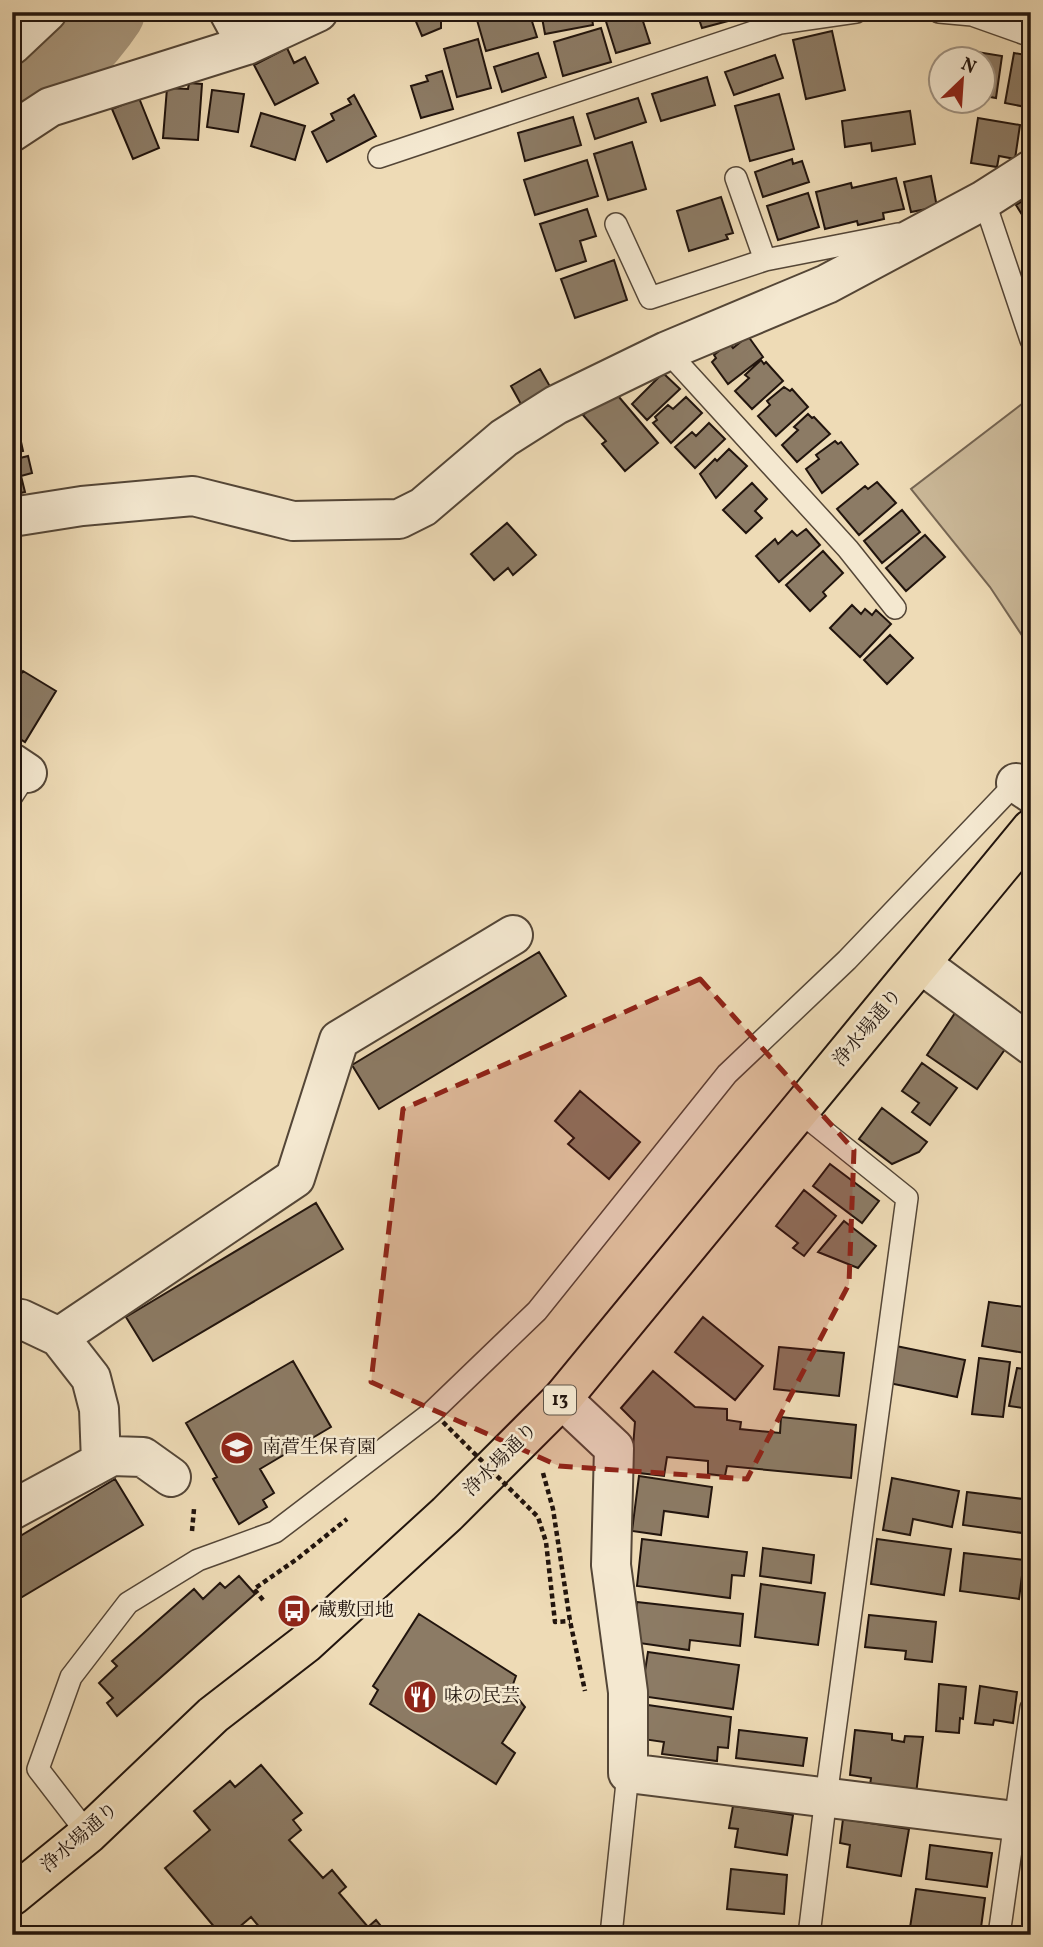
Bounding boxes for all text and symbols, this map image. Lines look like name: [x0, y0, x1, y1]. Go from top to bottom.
north arrow: [928, 46, 998, 116]
text: N: [957, 52, 980, 81]
street label: 浄水場通り: [828, 983, 908, 1073]
road number: 13: [544, 1386, 576, 1414]
street label: 浄水場通り: [458, 1417, 544, 1503]
school or university icon: 南菅生保育園: [218, 1429, 256, 1467]
place label: 南菅生保育園: [262, 1435, 376, 1461]
bus stop icon: 蔵敷団地: [275, 1592, 313, 1630]
place label: 蔵敷団地: [318, 1598, 394, 1624]
restaurant icon: 味の民芸: [401, 1678, 439, 1716]
place label: 味の民芸: [444, 1684, 520, 1710]
street label: 浄水場通り: [36, 1797, 124, 1879]

